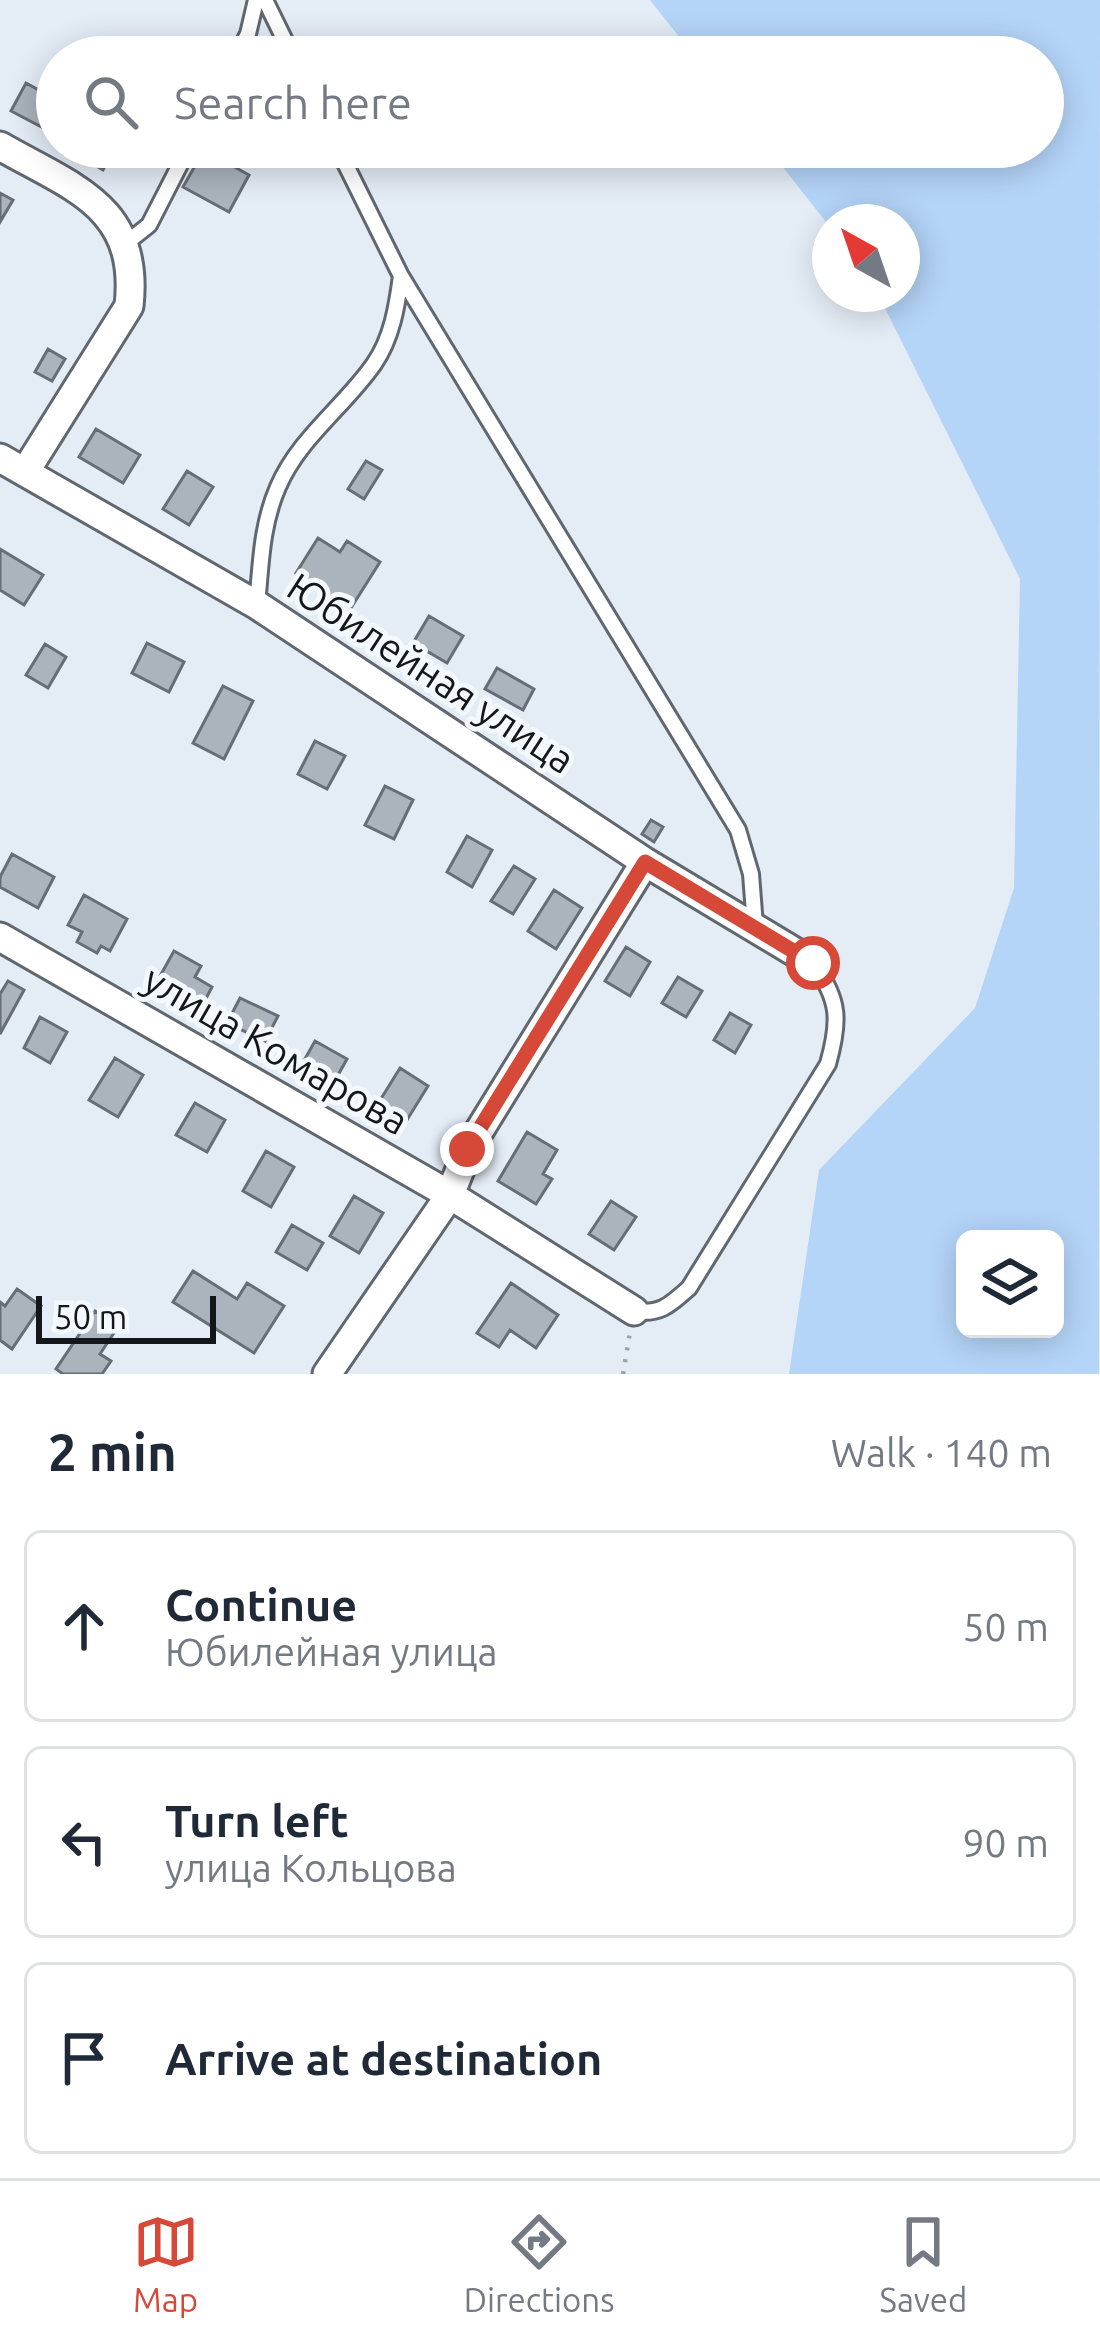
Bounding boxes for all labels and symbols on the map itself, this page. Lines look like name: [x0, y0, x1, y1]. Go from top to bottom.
north arrow: [812, 204, 920, 312]
street label: Юбилейная улица: [280, 564, 582, 781]
route start: [786, 936, 840, 990]
street label: улица Комарова: [137, 957, 416, 1143]
route end: [440, 1122, 494, 1176]
scale bar: [36, 1290, 216, 1343]

